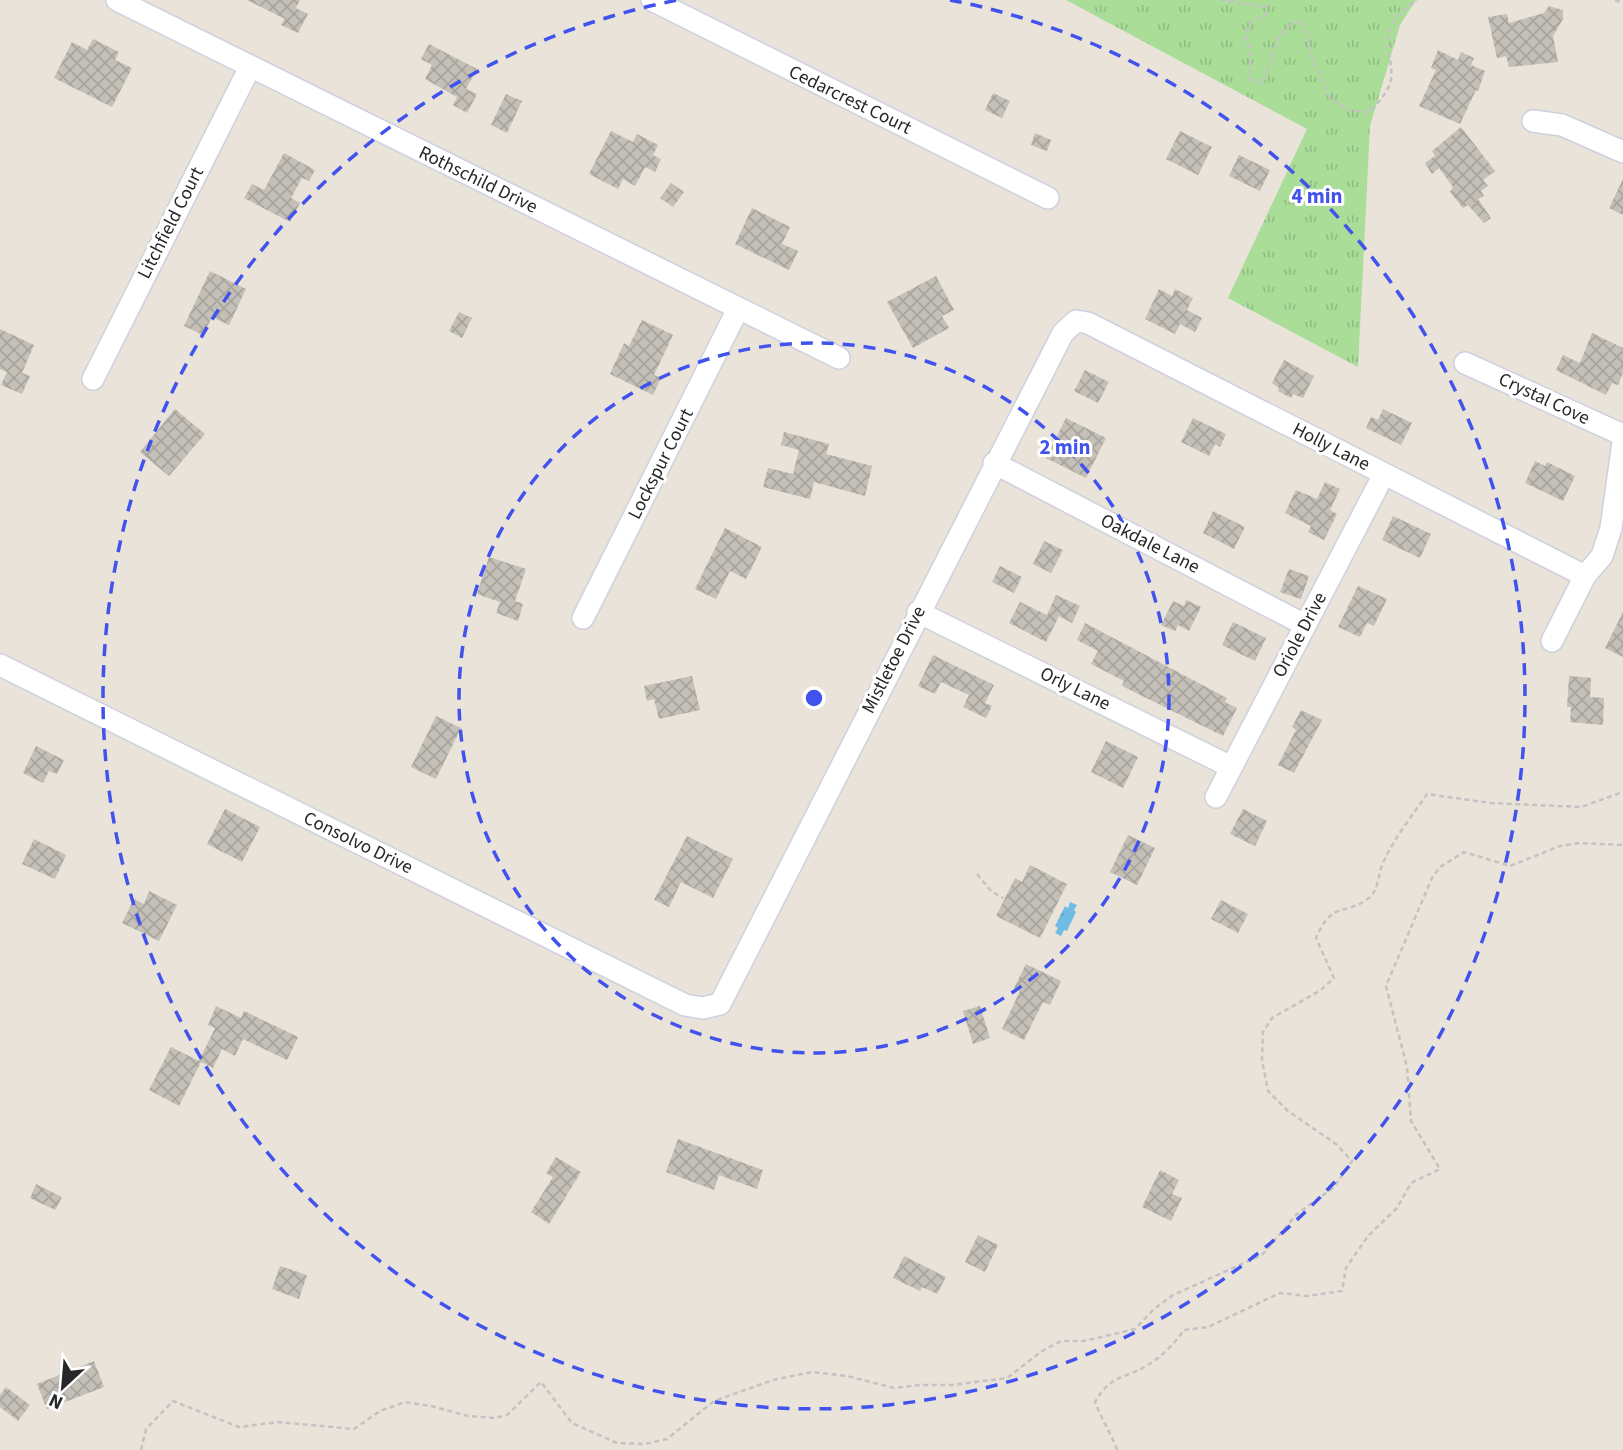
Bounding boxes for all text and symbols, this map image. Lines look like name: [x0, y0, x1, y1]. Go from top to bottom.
street label: Cedarcrest Court: [784, 59, 916, 142]
street label: Rothschild Drive: [414, 140, 542, 220]
street label: Litchfield Court: [131, 162, 211, 284]
text: 4 min: [1291, 181, 1343, 211]
street label: Crystal Cove: [1494, 366, 1594, 432]
street label: Lockspur Court: [621, 403, 701, 524]
street label: Holly Lane: [1288, 416, 1374, 478]
text: 2 min: [1039, 432, 1091, 462]
street label: Oakdale Lane: [1096, 507, 1204, 581]
street label: Oriole Drive: [1266, 587, 1334, 683]
street label: Mistletoe Drive: [855, 602, 933, 718]
street label: Orly Lane: [1035, 660, 1115, 718]
centre of rings: [802, 686, 826, 710]
street label: Consolvo Drive: [299, 805, 417, 881]
north arrow: [28, 1352, 98, 1422]
text: N: [45, 1386, 68, 1416]

